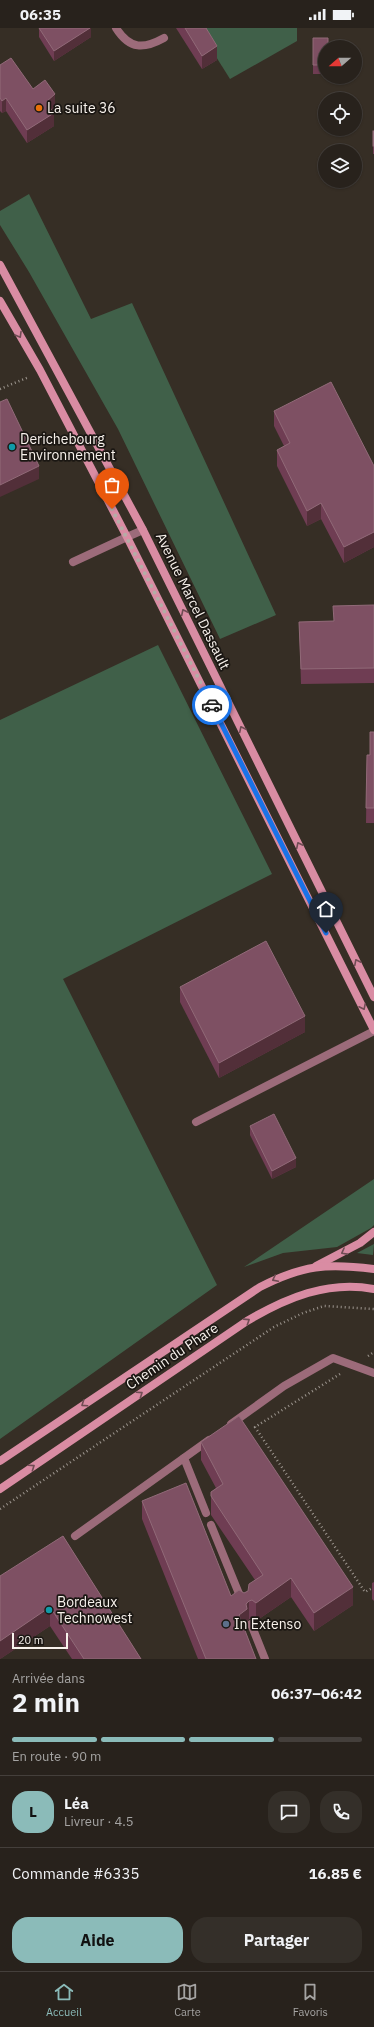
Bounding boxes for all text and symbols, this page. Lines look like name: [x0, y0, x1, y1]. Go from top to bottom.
text: 06:35: [20, 5, 61, 24]
north arrow: [318, 40, 362, 84]
map controls: [318, 40, 362, 188]
button: locate: [318, 92, 362, 136]
place label: La suite 36: [47, 99, 116, 117]
marker: La suite 36: [34, 103, 44, 113]
button: layers: [318, 144, 362, 188]
one-way arrow: [15, 331, 22, 338]
place label: Derichebourg Environnement: [20, 430, 116, 464]
marker: Derichebourg Environnement: [7, 442, 17, 452]
pin: [95, 468, 129, 509]
icon: bag: [101, 474, 123, 496]
street label: Avenue Marcel Dassault: [152, 530, 234, 673]
one-way arrow: [181, 609, 189, 617]
courier: [192, 685, 232, 725]
icon: car: [201, 694, 223, 716]
one-way arrow: [239, 726, 247, 733]
one-way arrow: [296, 842, 304, 850]
pin: [309, 892, 343, 933]
icon: home: [315, 898, 337, 920]
one-way arrow: [354, 959, 361, 966]
one-way arrow: [358, 1003, 366, 1011]
one-way arrow: [341, 1247, 348, 1255]
one-way arrow: [272, 1275, 279, 1282]
street label: Chemin du Phare: [122, 1318, 222, 1393]
one-way arrow: [243, 1319, 250, 1326]
one-way arrow: [136, 1391, 143, 1399]
one-way arrow: [82, 1399, 89, 1406]
one-way arrow: [28, 1464, 35, 1472]
place label: Bordeaux Technowest: [57, 1593, 133, 1627]
marker: Bordeaux Technowest: [44, 1605, 54, 1615]
place label: In Extenso: [234, 1615, 301, 1633]
marker: In Extenso: [221, 1619, 231, 1629]
scale bar: [12, 1631, 68, 1650]
text: 20 m: [18, 1633, 43, 1647]
text: Arrivée dans: [12, 1670, 85, 1687]
text: 06:37–06:42: [271, 1684, 362, 1703]
text: 2 min: [12, 1685, 80, 1719]
text: En route · 90 m: [12, 1748, 101, 1765]
button: chat: [268, 1791, 310, 1833]
button: phone: [320, 1791, 362, 1833]
text: Léa: [64, 1794, 89, 1813]
text: L: [29, 1802, 37, 1821]
text: Livreur · 4.5: [64, 1813, 134, 1830]
text: Commande #6335: [12, 1864, 140, 1883]
text: 16.85 €: [308, 1864, 362, 1883]
button: Aide: [12, 1917, 183, 1963]
button: Partager: [191, 1917, 362, 1963]
tab: Accueil: [46, 1981, 82, 2019]
tab: Carte: [174, 1981, 201, 2019]
tab: Favoris: [293, 1981, 328, 2019]

